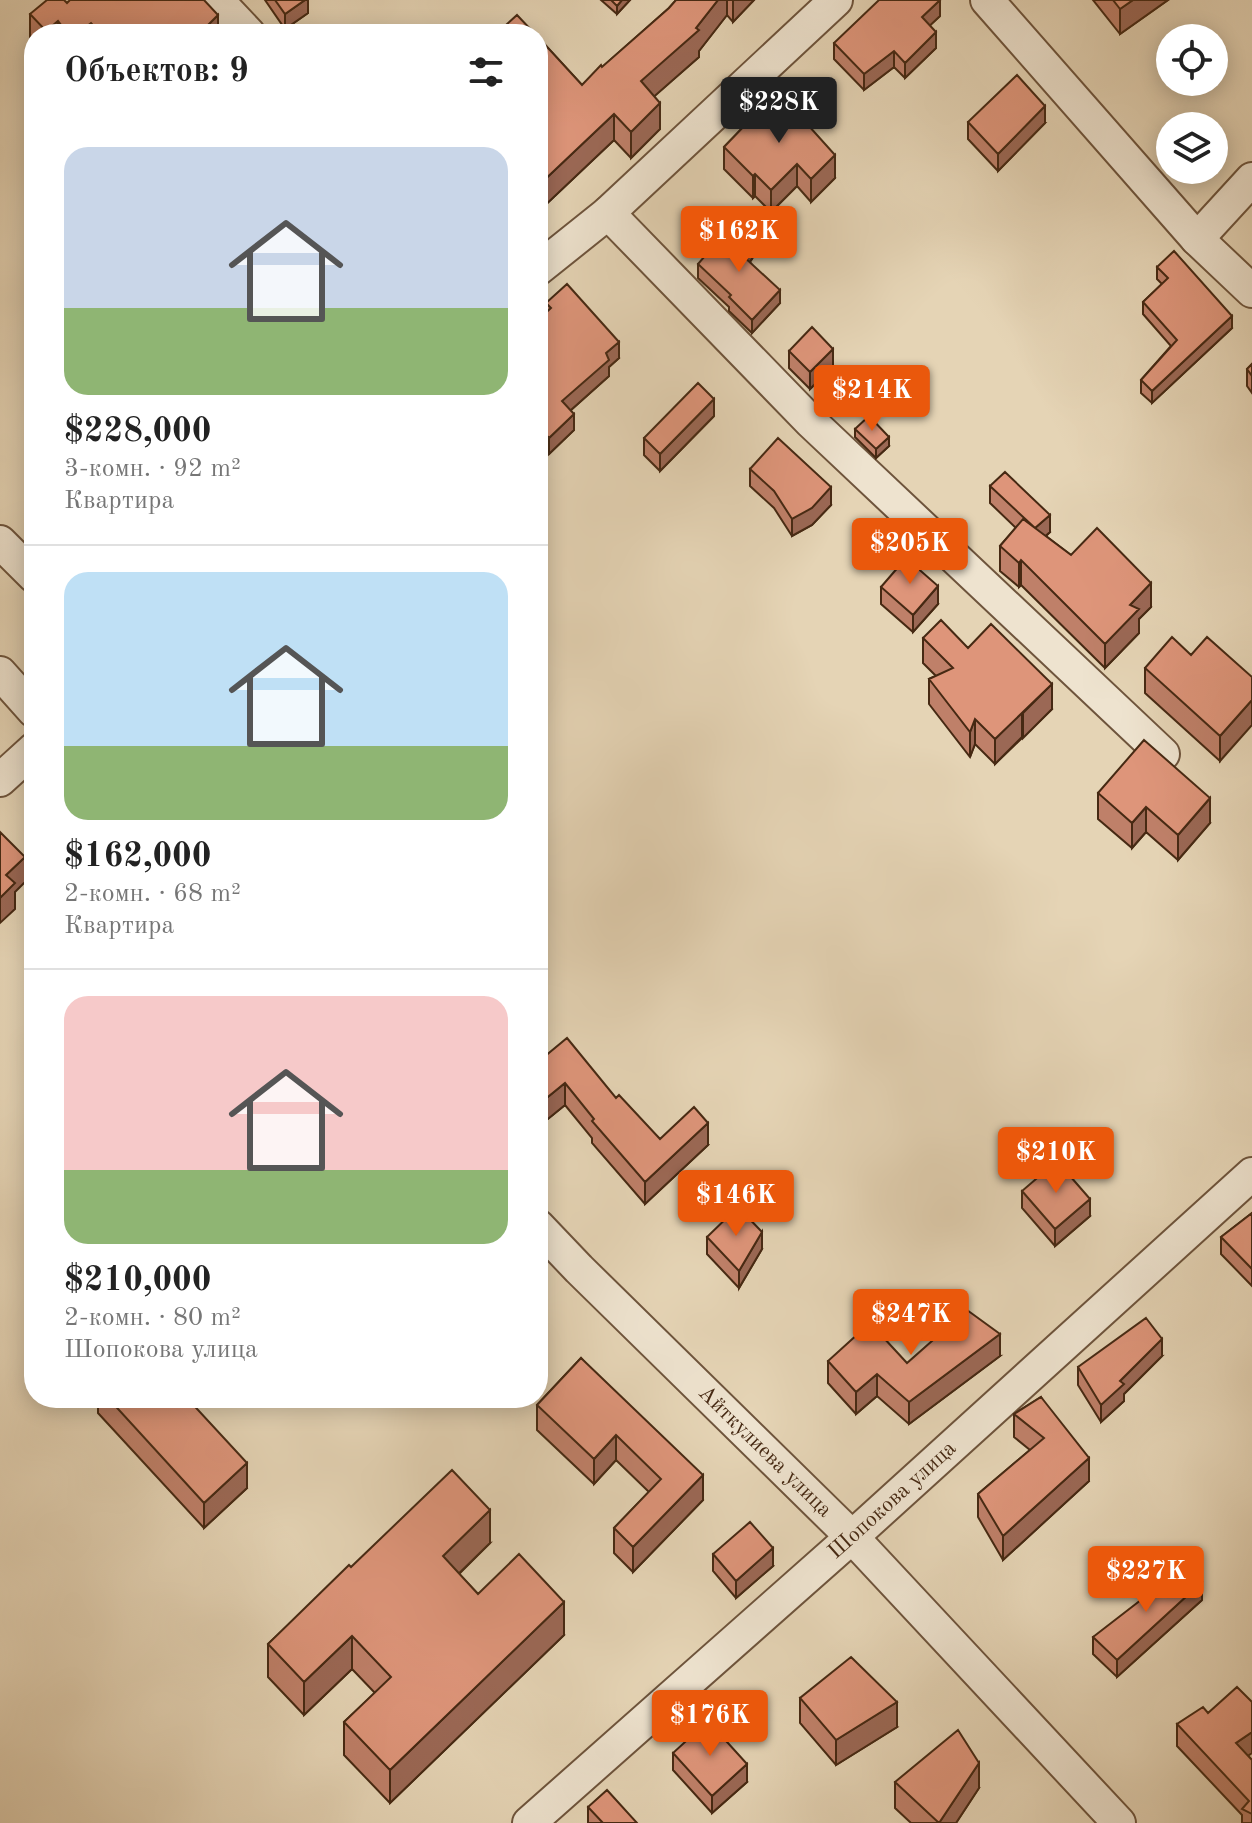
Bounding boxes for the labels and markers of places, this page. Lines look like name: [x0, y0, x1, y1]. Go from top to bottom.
pin: $228K: [723, 77, 835, 145]
pin: $162K: [683, 206, 795, 274]
pin: $214K: [816, 365, 928, 433]
pin: $205K: [854, 518, 966, 586]
pin: $210K: [1000, 1127, 1112, 1195]
pin: $146K: [680, 1170, 792, 1238]
pin: $247K: [855, 1289, 967, 1357]
pin: $227K: [1090, 1546, 1202, 1614]
pin: $176K: [654, 1690, 766, 1758]

